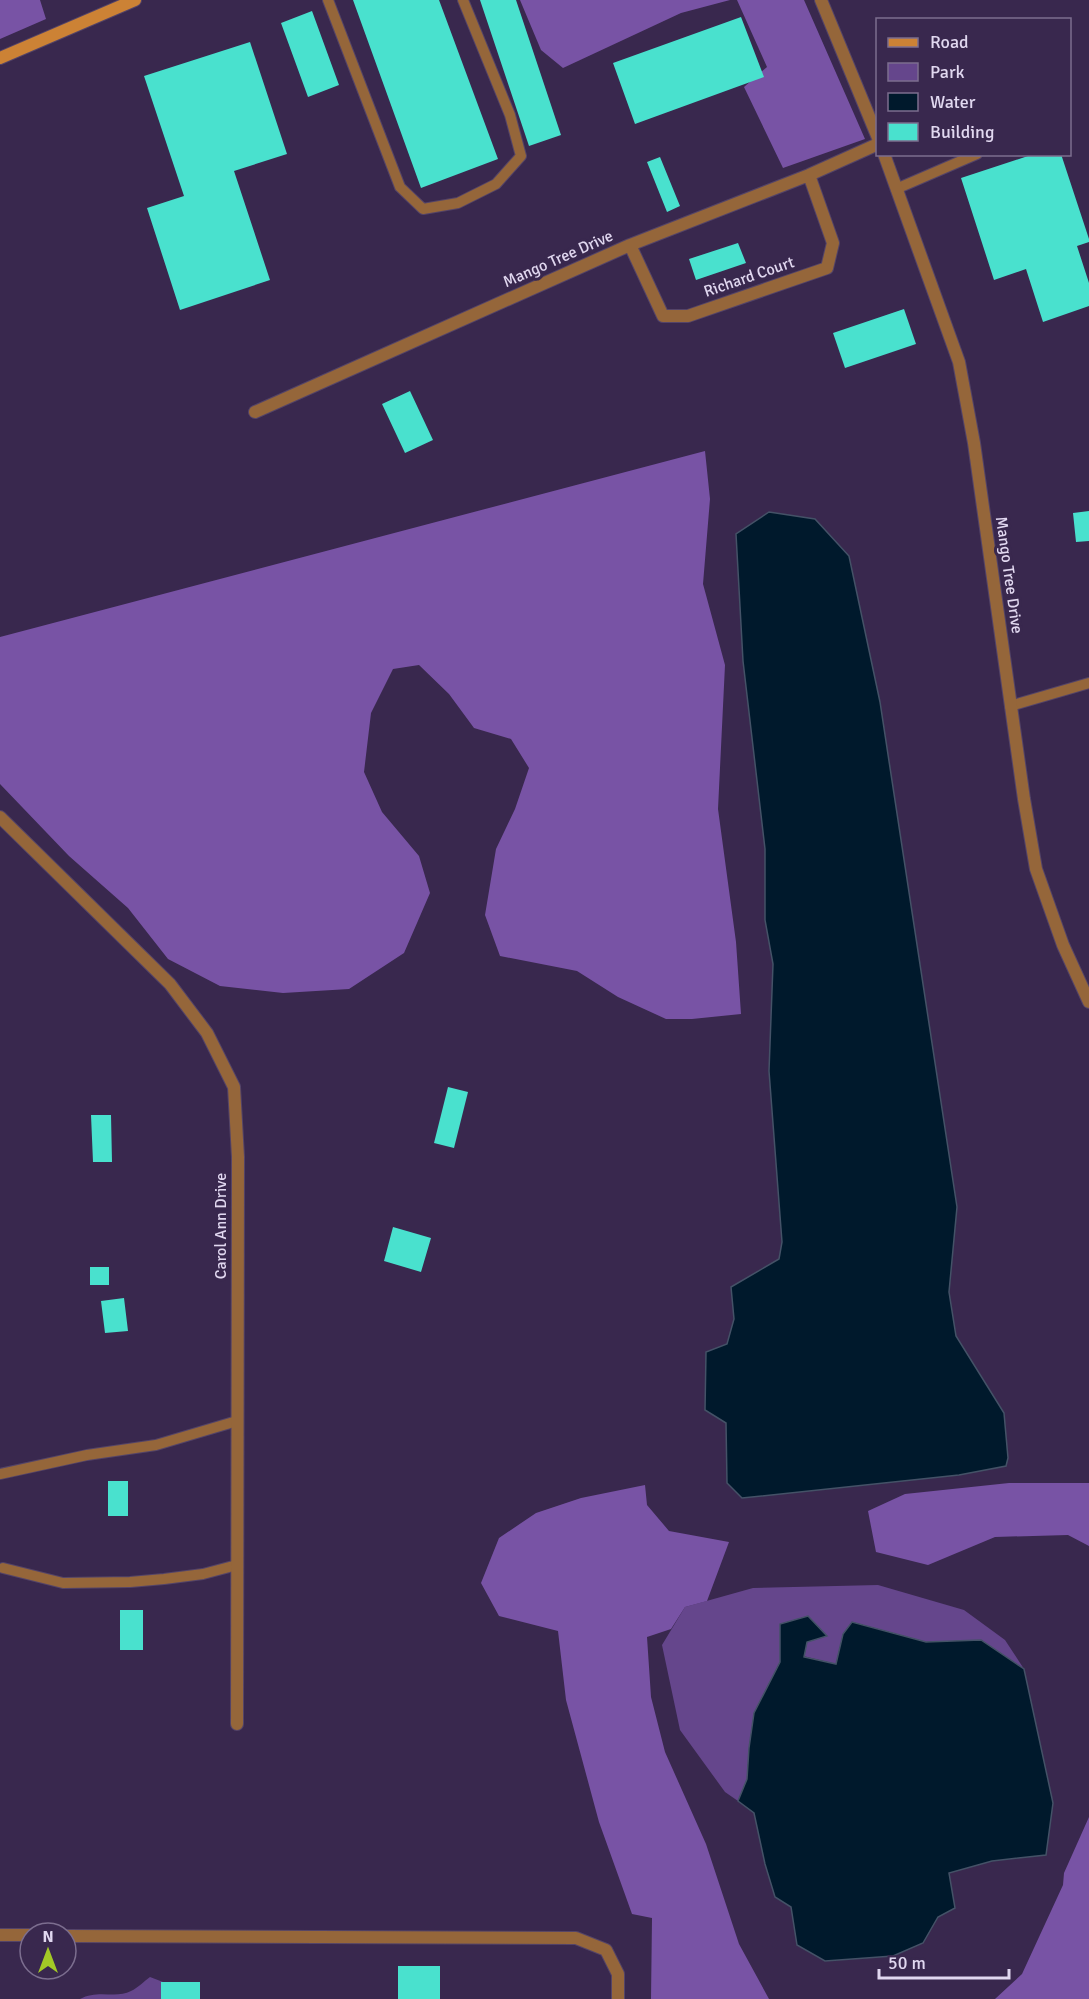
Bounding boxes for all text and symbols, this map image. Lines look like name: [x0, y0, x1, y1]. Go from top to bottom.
legend: [876, 18, 1071, 156]
text: Road: [930, 31, 969, 53]
text: Park: [930, 61, 965, 83]
text: Water: [930, 91, 976, 113]
text: Building: [930, 121, 994, 143]
street label: Mango Tree Drive: [500, 226, 616, 292]
street label: Richard Court: [701, 252, 797, 302]
street label: Mango Tree Drive: [991, 515, 1027, 635]
street label: Carol Ann Drive: [211, 1173, 231, 1279]
north arrow: [18, 1921, 78, 1981]
text: N: [42, 1927, 54, 1947]
scale bar: [879, 1942, 1010, 1980]
text: 50 m: [888, 1952, 926, 1974]

